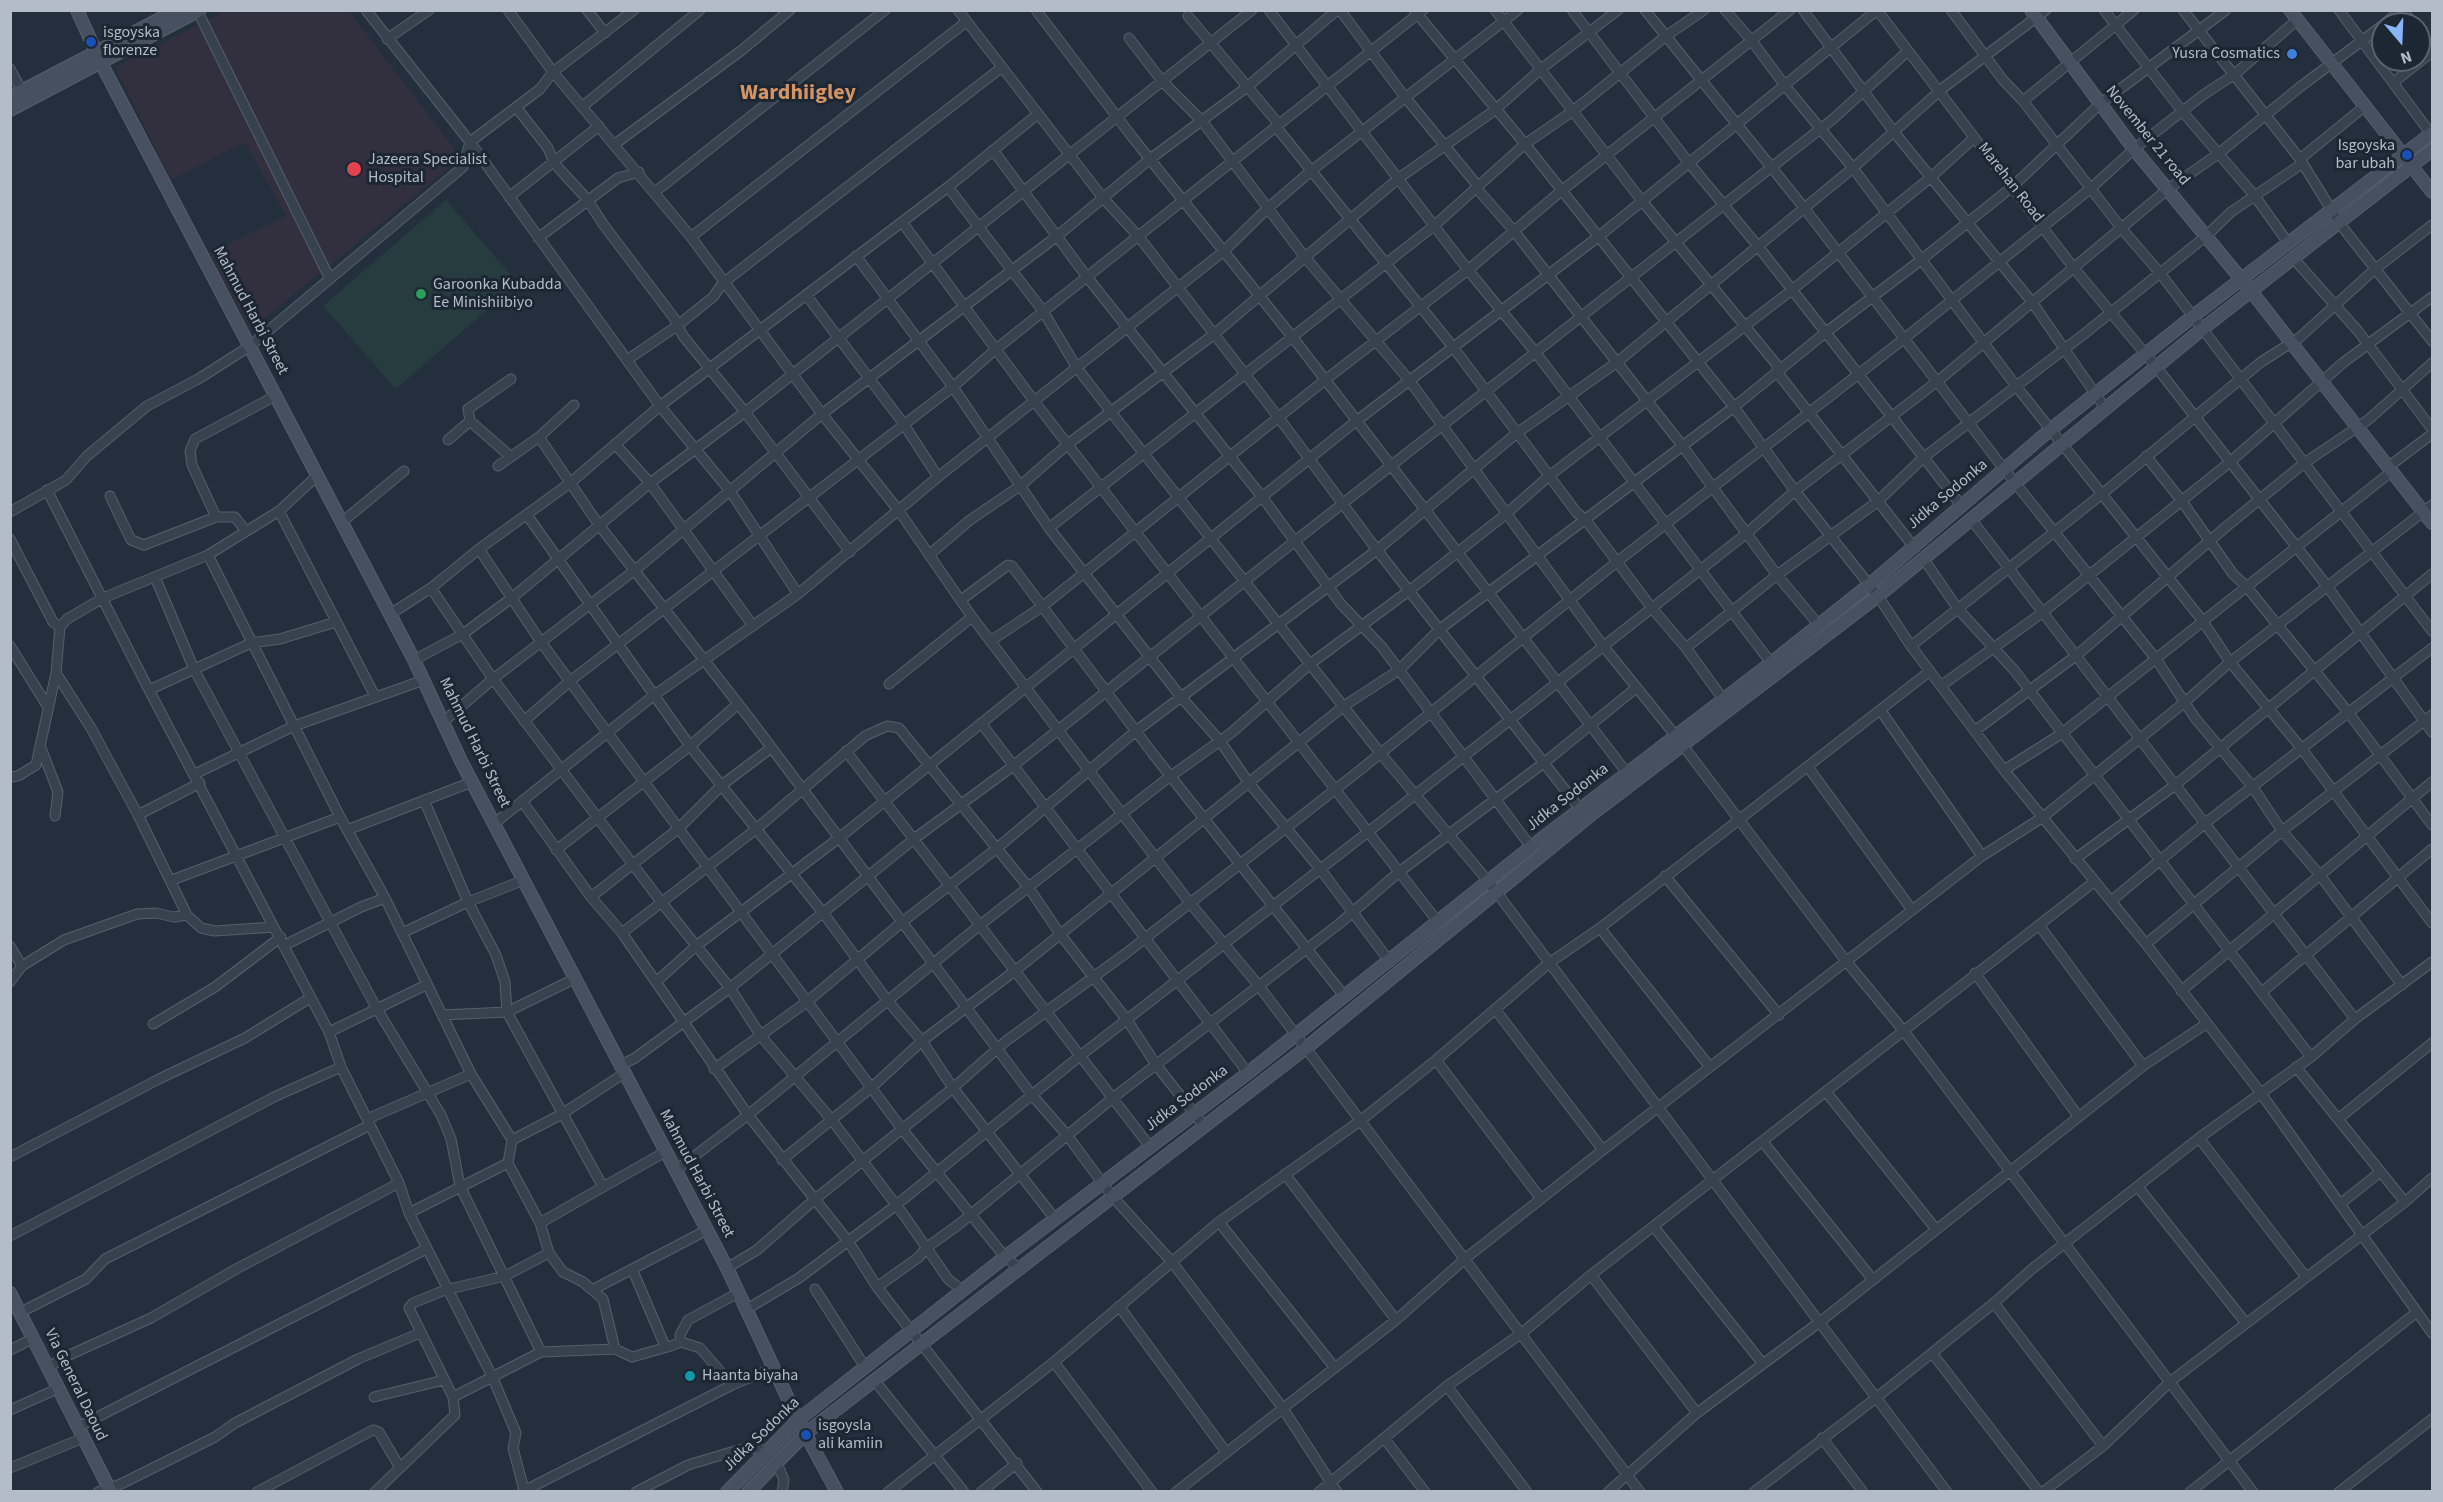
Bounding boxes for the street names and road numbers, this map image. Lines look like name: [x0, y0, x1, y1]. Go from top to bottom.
street label: November 21 road: [2101, 82, 2193, 190]
street label: Marehan Road: [1973, 139, 2047, 227]
street label: Mahmud Harbi Street: [208, 244, 292, 378]
street label: Jidka Sodonka: [1904, 456, 1992, 534]
street label: Mahmud Harbi Street: [434, 675, 514, 811]
street label: Jidka Sodonka: [1523, 760, 1613, 836]
street label: Jidka Sodonka: [1142, 1062, 1232, 1136]
street label: Mahmud Harbi Street: [654, 1107, 738, 1241]
street label: Via General Daoud: [39, 1326, 111, 1444]
street label: Jidka Sodonka: [720, 1394, 804, 1476]

